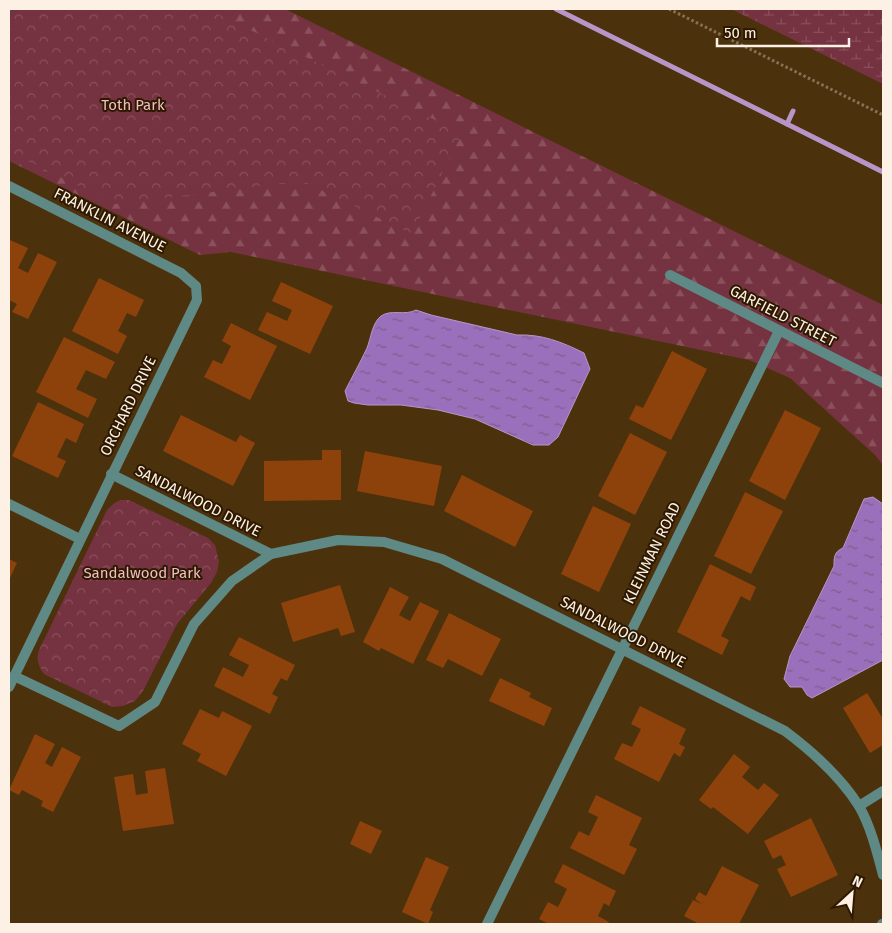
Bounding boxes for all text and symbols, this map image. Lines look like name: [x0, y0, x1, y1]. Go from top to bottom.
scale bar: [717, 15, 850, 47]
text: 50 m: [724, 24, 757, 42]
park label: Toth Park: [101, 96, 165, 114]
street label: FRANKLIN AVENUE: [51, 184, 169, 256]
street label: GARFIELD STREET: [727, 282, 839, 351]
street label: ORCHARD DRIVE: [96, 353, 160, 459]
street label: SANDALWOOD DRIVE: [132, 462, 264, 540]
street label: KLEINMAN ROAD: [620, 499, 684, 607]
park label: Sandalwood Park: [83, 564, 201, 582]
street label: SANDALWOOD DRIVE: [557, 593, 689, 671]
north arrow: [827, 868, 877, 918]
text: N: [850, 872, 865, 891]

